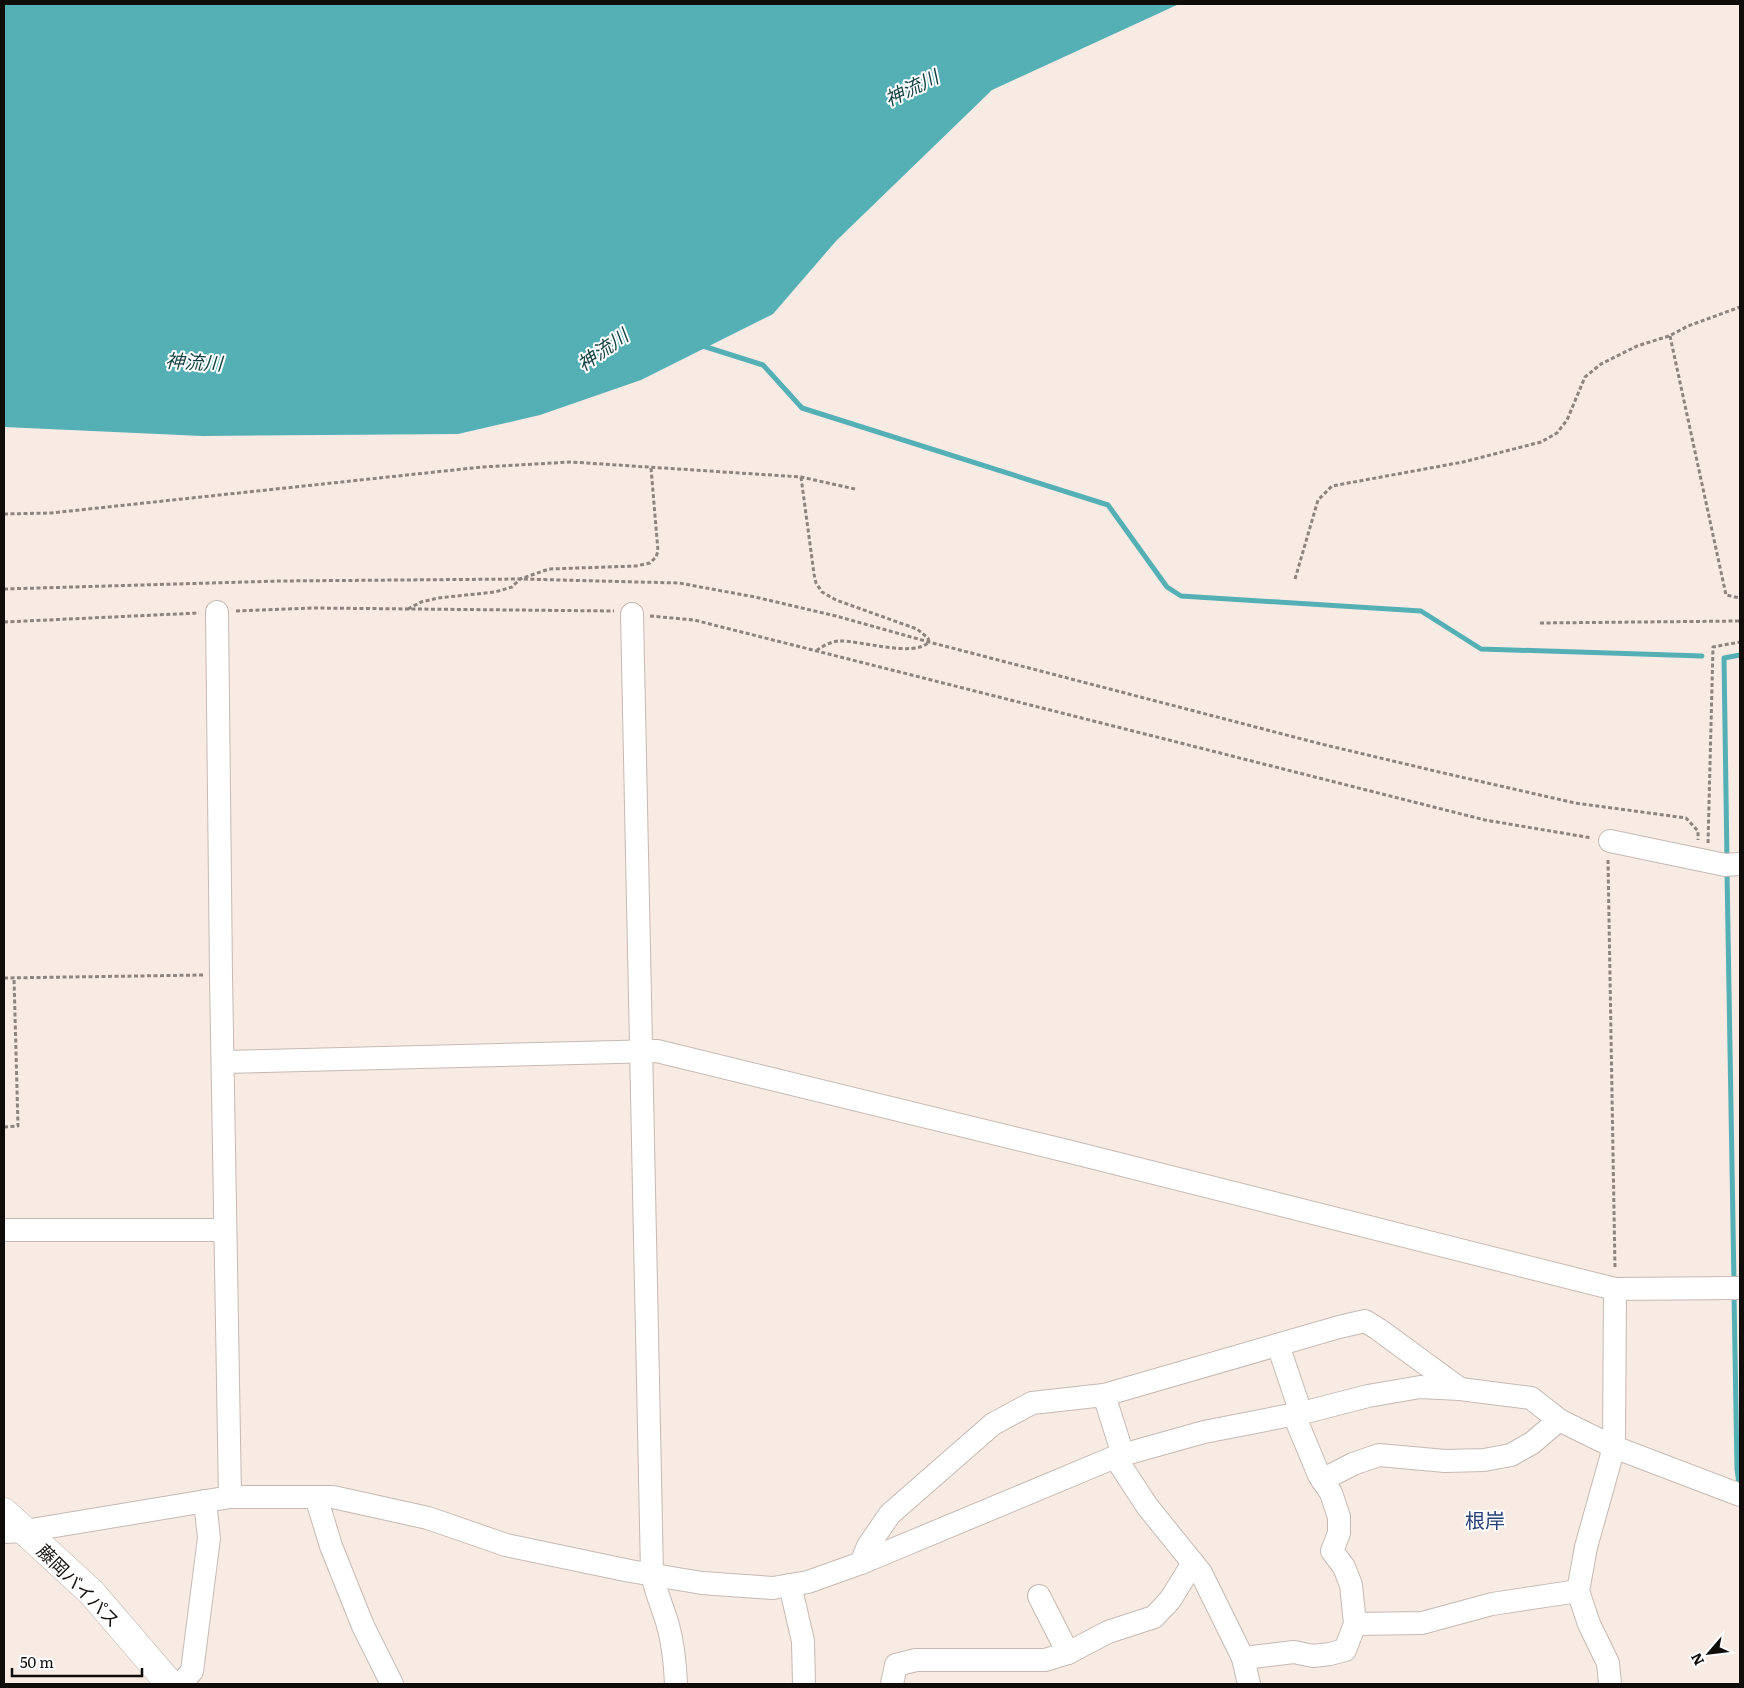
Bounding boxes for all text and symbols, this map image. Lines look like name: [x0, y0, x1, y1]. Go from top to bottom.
water label: 神流川: [879, 61, 945, 112]
water label: 神流川: [571, 320, 635, 377]
water label: 神流川: [165, 346, 225, 377]
district label: 根岸: [1465, 1504, 1505, 1534]
street label: 藤岡バイパス: [31, 1537, 127, 1633]
north arrow: [1684, 1628, 1734, 1678]
scale bar: [12, 1646, 142, 1678]
text: N: [1685, 1649, 1708, 1669]
text: 50 m: [20, 1650, 54, 1673]

